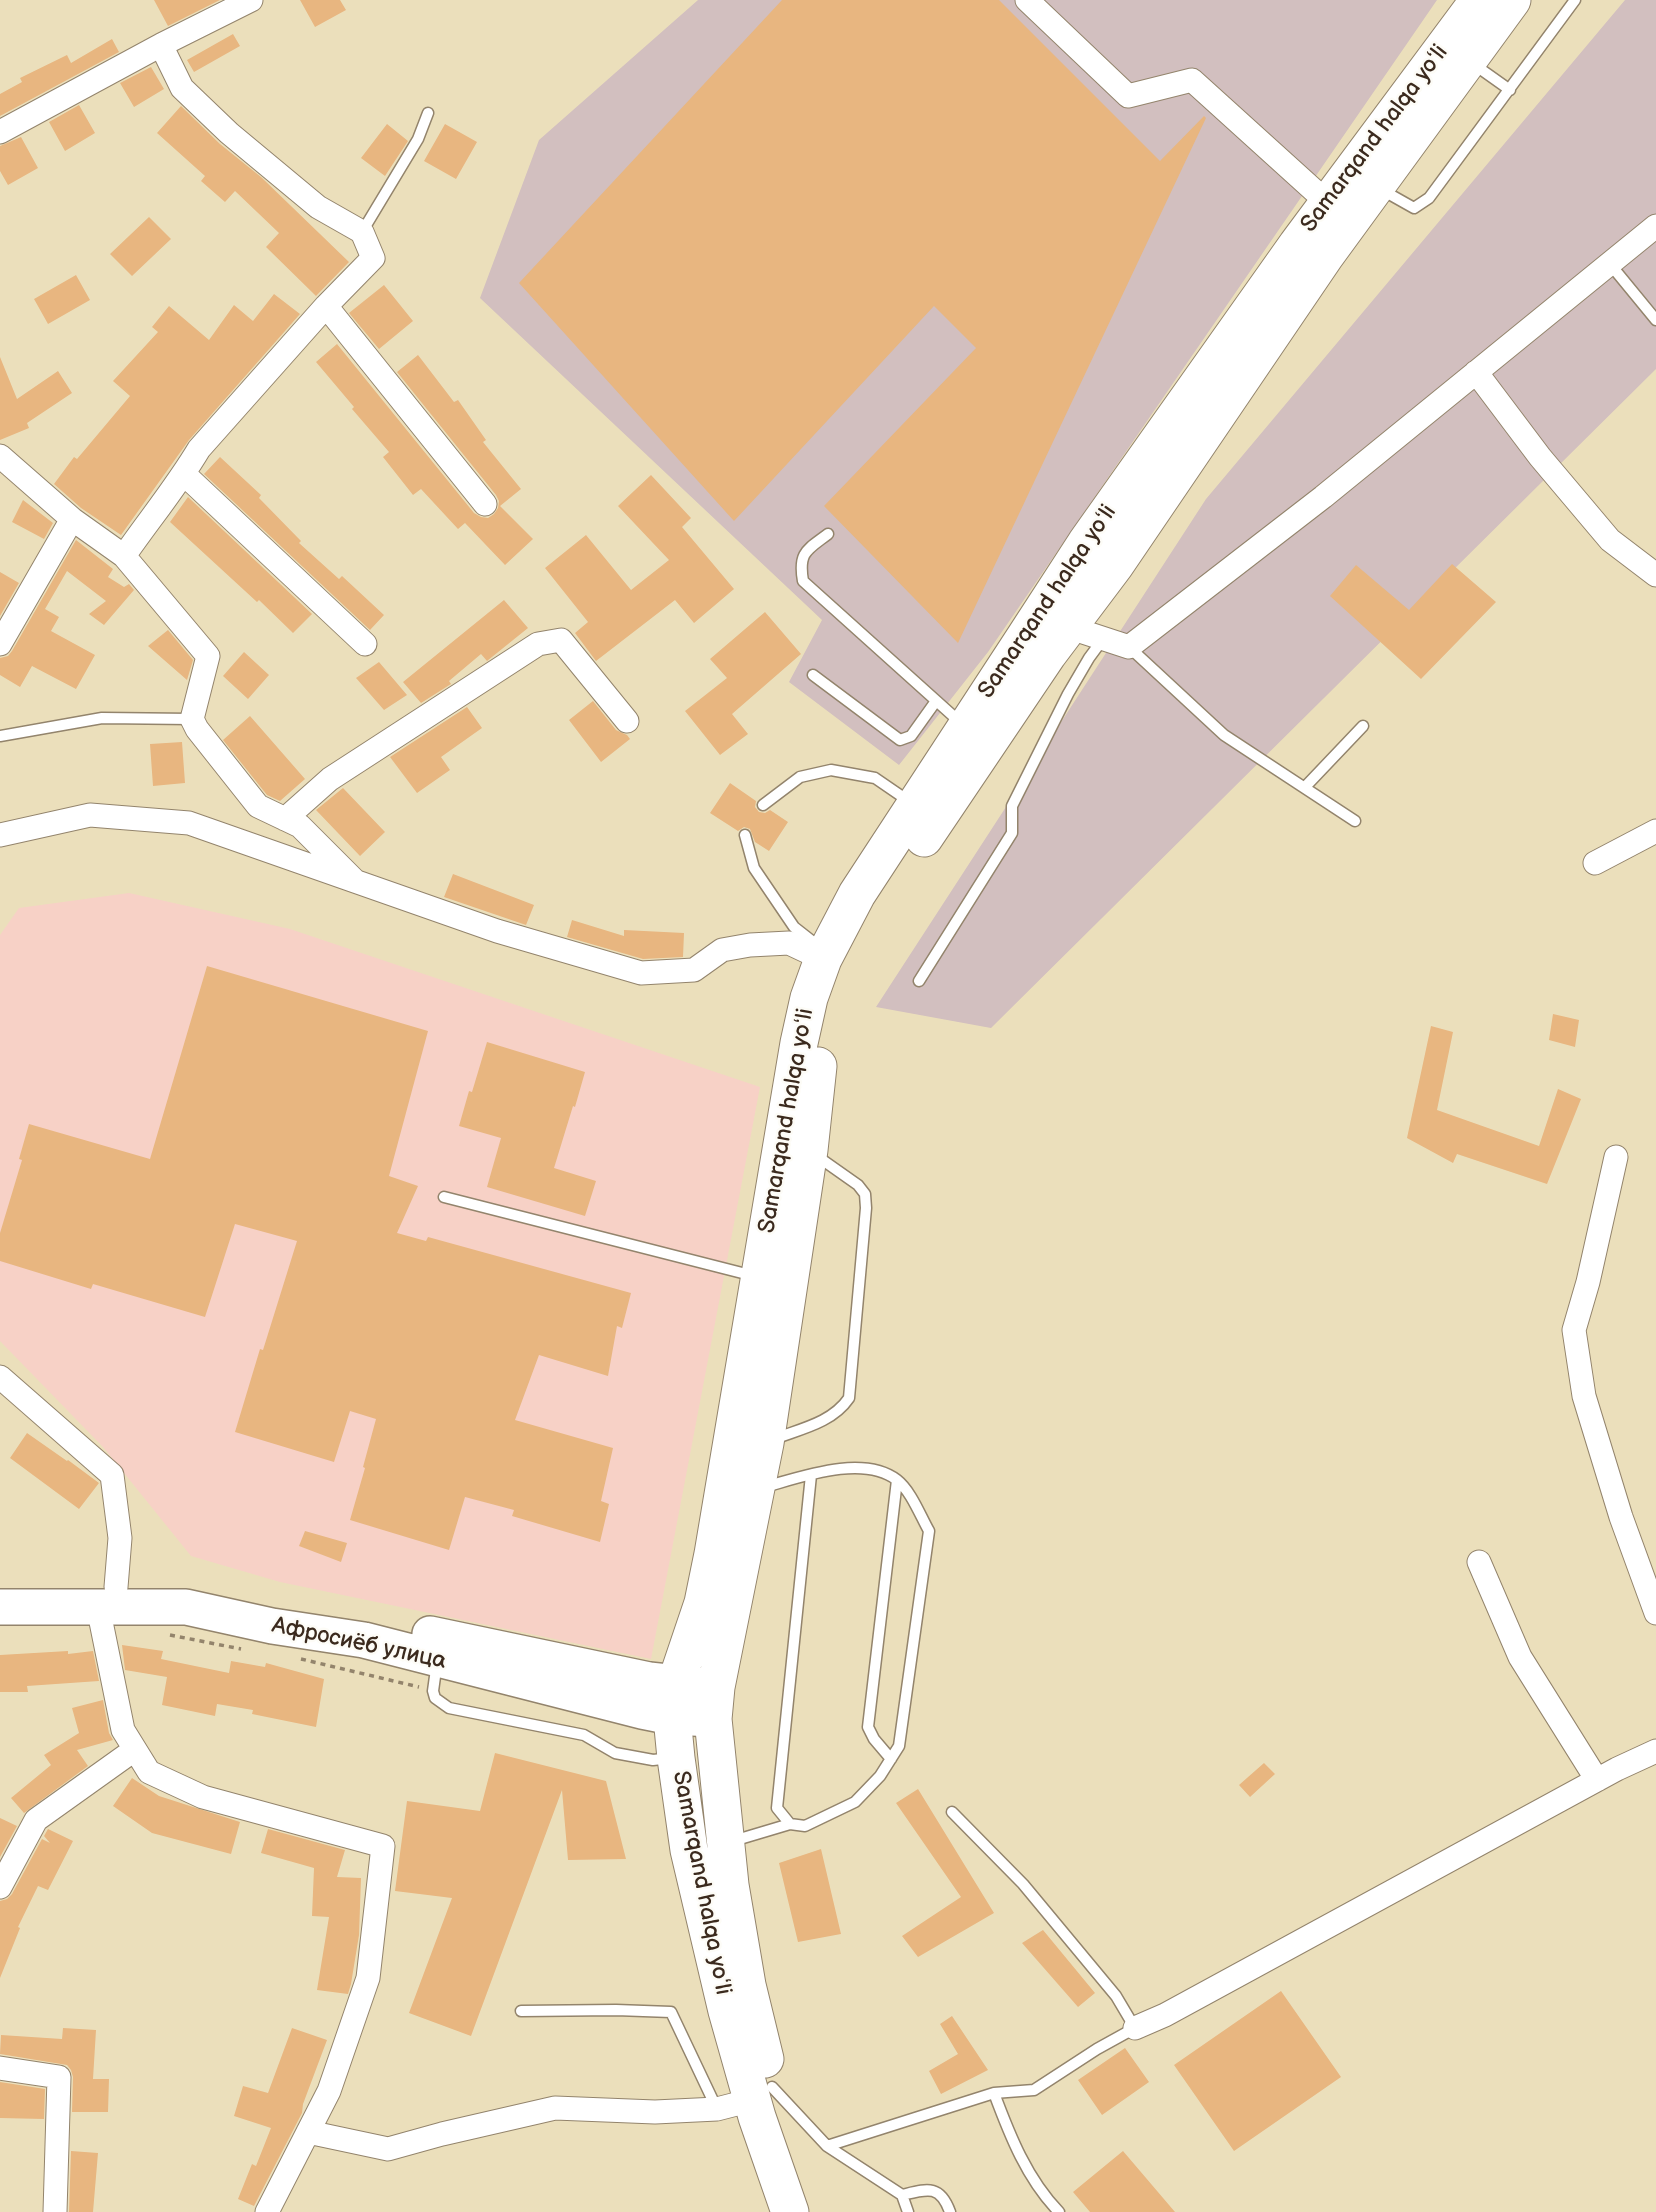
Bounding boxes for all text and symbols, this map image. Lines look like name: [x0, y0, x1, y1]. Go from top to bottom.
street label: Samarqand halqa yoʻli: [1296, 40, 1454, 238]
street label: Samarqand halqa yoʻli: [973, 500, 1123, 704]
street label: Samarqand halqa yoʻli: [754, 1007, 820, 1235]
street label: Афросиёб улица: [269, 1612, 449, 1676]
street label: Samarqand halqa yoʻli: [666, 1769, 736, 1997]

